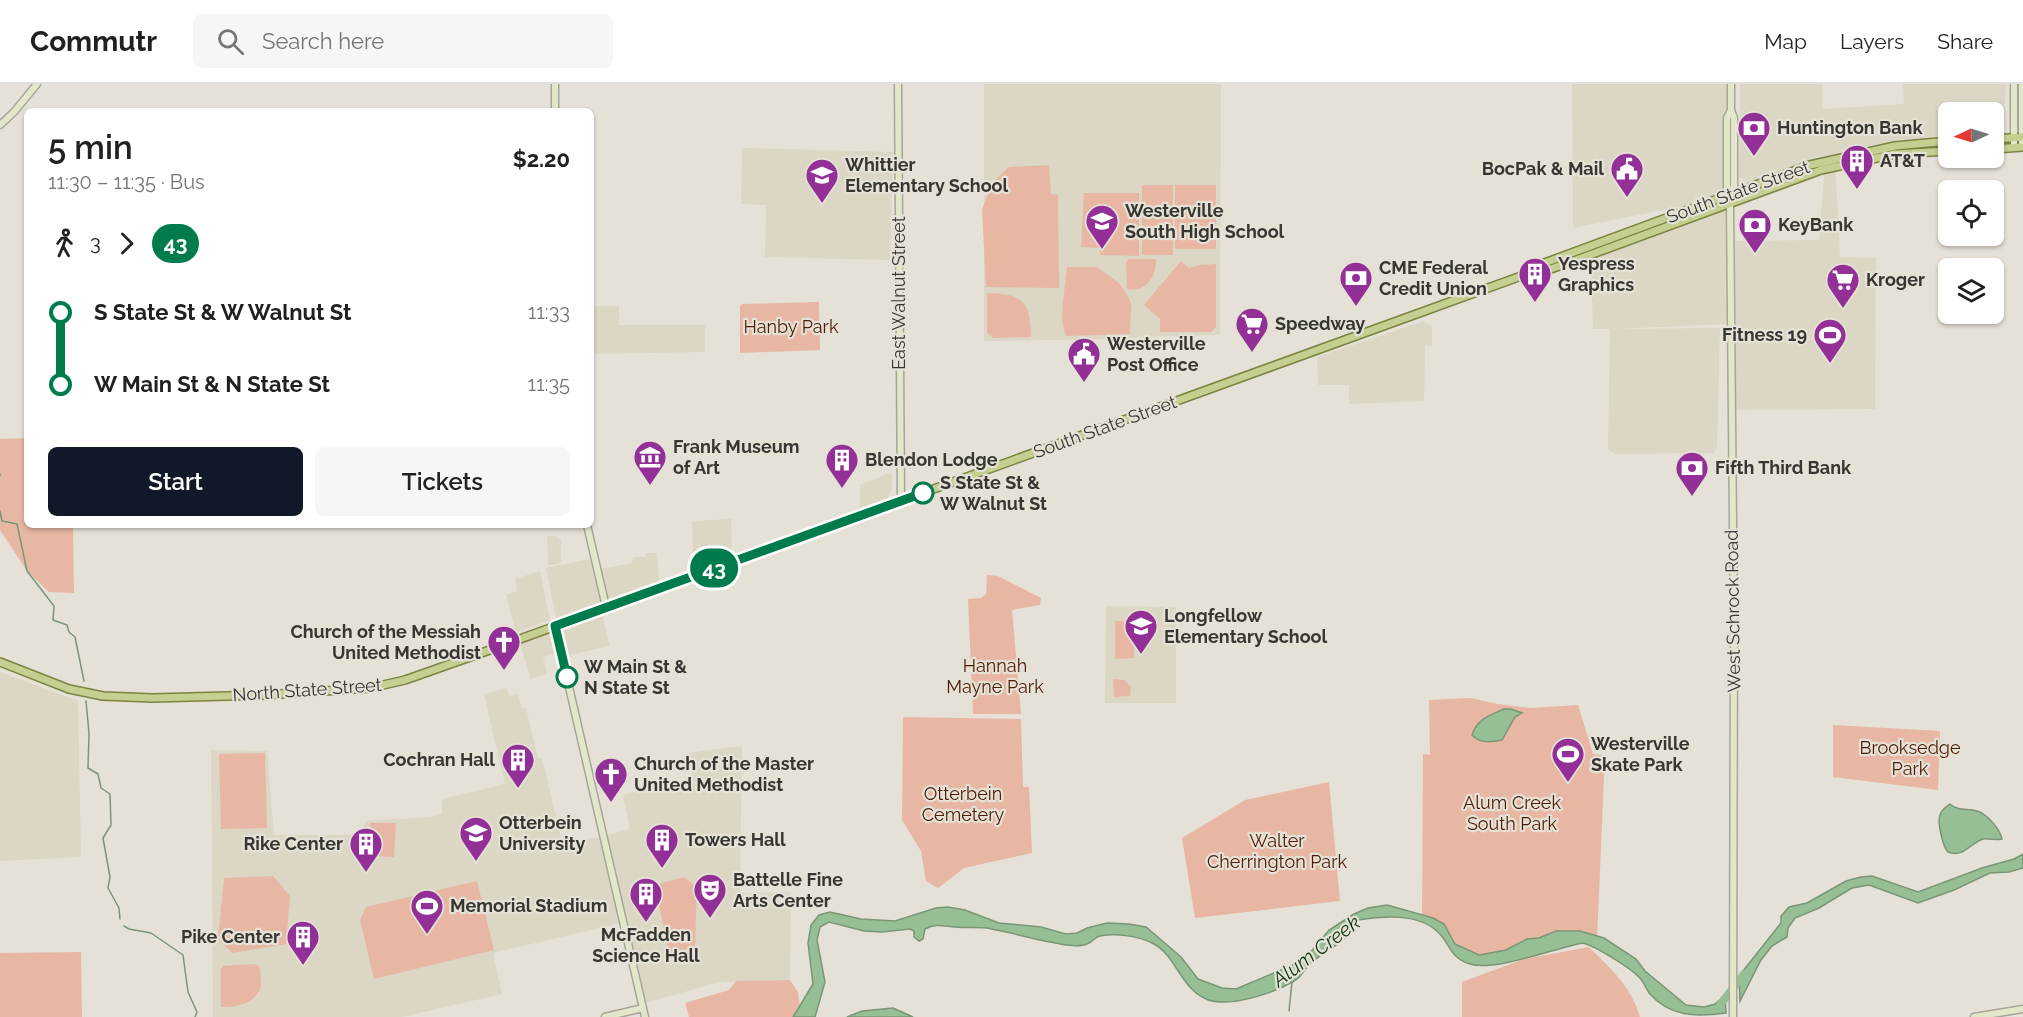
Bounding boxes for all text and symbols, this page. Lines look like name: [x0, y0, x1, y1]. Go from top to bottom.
search box: [193, 14, 613, 68]
text: Commutr: [30, 25, 157, 58]
icon: search: [214, 25, 247, 58]
text: Search here: [262, 28, 384, 54]
text: Map: [1764, 29, 1807, 54]
text: Layers: [1840, 29, 1904, 54]
text: Share: [1937, 29, 1993, 54]
north arrow: [1938, 102, 2004, 168]
map controls: [1938, 102, 2004, 324]
bank icon: Huntington Bank: [1736, 110, 1772, 157]
place label: Huntington Bank: [1777, 117, 1923, 138]
text: 5 min: [48, 128, 133, 167]
building icon: AT&T: [1839, 143, 1875, 190]
text: $2.20: [513, 146, 570, 172]
place label: AT&T: [1880, 150, 1925, 171]
public building icon: BocPak & Mail: [1609, 151, 1645, 198]
place label: Whittier Elementary School: [845, 154, 1009, 196]
street label: South State Street: [1663, 156, 1812, 227]
school or university icon: Whittier Elementary School: [804, 157, 840, 204]
place label: BocPak & Mail: [1482, 158, 1604, 179]
text: 11:30 – 11:35 · Bus: [48, 170, 205, 194]
button: locate: [1938, 180, 2004, 246]
place label: Westerville South High School: [1125, 200, 1285, 242]
school or university icon: Westerville South High School: [1084, 203, 1120, 250]
bank icon: KeyBank: [1737, 207, 1773, 254]
place label: KeyBank: [1778, 214, 1854, 235]
street label: East Walnut Street: [888, 216, 909, 370]
icon: walk: [48, 227, 81, 260]
icon: forward: [110, 227, 143, 260]
text: 3: [90, 231, 101, 255]
text: 43: [164, 231, 187, 256]
place label: Yespress Graphics: [1558, 253, 1635, 295]
building icon: Yespress Graphics: [1517, 256, 1553, 303]
place label: CME Federal Credit Union: [1379, 257, 1488, 299]
button: layers: [1938, 258, 2004, 324]
bank icon: CME Federal Credit Union: [1338, 260, 1374, 307]
supermarket icon: Kroger: [1825, 262, 1861, 309]
place label: Kroger: [1866, 269, 1925, 290]
text: S State St & W Walnut St: [94, 299, 351, 325]
text: 11:33: [528, 300, 570, 324]
supermarket icon: Speedway: [1234, 306, 1270, 353]
place label: Speedway: [1275, 313, 1365, 334]
park label: Hanby Park: [744, 316, 839, 337]
sports icon: Fitness 19: [1812, 317, 1848, 364]
place label: Fitness 19: [1722, 324, 1807, 345]
place label: Westerville Post Office: [1107, 333, 1206, 375]
public building icon: Westerville Post Office: [1066, 336, 1102, 383]
text: W Main St & N State St: [94, 371, 330, 397]
text: 11:35: [528, 372, 570, 396]
street label: South State Street: [1030, 391, 1179, 462]
place label: Frank Museum of Art: [673, 436, 800, 478]
museum icon: Frank Museum of Art: [632, 439, 668, 486]
building icon: Blendon Lodge: [824, 442, 860, 489]
button: Start: [48, 447, 303, 516]
button: Tickets: [315, 447, 570, 516]
place label: Blendon Lodge: [865, 449, 998, 470]
bank icon: Fifth Third Bank: [1674, 450, 1710, 497]
place label: Fifth Third Bank: [1715, 457, 1852, 478]
place label: S State St & W Walnut St: [940, 472, 1047, 514]
marker: S State St & W Walnut St: [912, 482, 934, 504]
street label: West Schrock Road: [1721, 529, 1744, 693]
line badge: 43: [687, 548, 741, 588]
text: 43: [702, 556, 726, 581]
place label: Longfellow Elementary School: [1164, 605, 1328, 647]
school or university icon: Longfellow Elementary School: [1123, 608, 1159, 655]
place label: Church of the Messiah United Methodist: [290, 621, 481, 663]
church icon: Church of the Messiah United Methodist: [486, 624, 522, 671]
park label: Hannah Mayne Park: [946, 655, 1044, 697]
place label: W Main St & N State St: [584, 656, 687, 698]
marker: W Main St & N State St: [556, 666, 578, 688]
street label: North State Street: [232, 674, 382, 705]
place label: Westerville Skate Park: [1591, 733, 1690, 775]
sports icon: Westerville Skate Park: [1550, 736, 1586, 783]
park label: Brooksedge Park: [1859, 737, 1961, 779]
building icon: Cochran Hall: [500, 742, 536, 789]
place label: Cochran Hall: [383, 749, 495, 770]
place label: Church of the Master United Methodist: [634, 753, 814, 795]
church icon: Church of the Master United Methodist: [593, 756, 629, 803]
park label: Otterbein Cemetery: [922, 783, 1004, 825]
park label: Alum Creek South Park: [1463, 792, 1561, 834]
place label: Otterbein University: [499, 812, 585, 854]
school or university icon: Otterbein University: [458, 815, 494, 862]
building icon: Towers Hall: [644, 822, 680, 869]
building icon: Rike Center: [348, 826, 384, 873]
place label: Towers Hall: [685, 829, 786, 850]
park label: Walter Cherrington Park: [1207, 830, 1347, 872]
place label: Rike Center: [243, 833, 343, 854]
place label: Battelle Fine Arts Center: [733, 869, 843, 911]
theatre icon: Battelle Fine Arts Center: [692, 872, 728, 919]
building icon: McFadden Science Hall: [628, 876, 664, 923]
sports icon: Memorial Stadium: [409, 888, 445, 935]
place label: Memorial Stadium: [450, 895, 607, 916]
water label: Alum Creek: [1266, 910, 1365, 992]
building icon: Pike Center: [285, 919, 321, 966]
place label: McFadden Science Hall: [592, 924, 700, 966]
place label: Pike Center: [181, 926, 280, 947]

